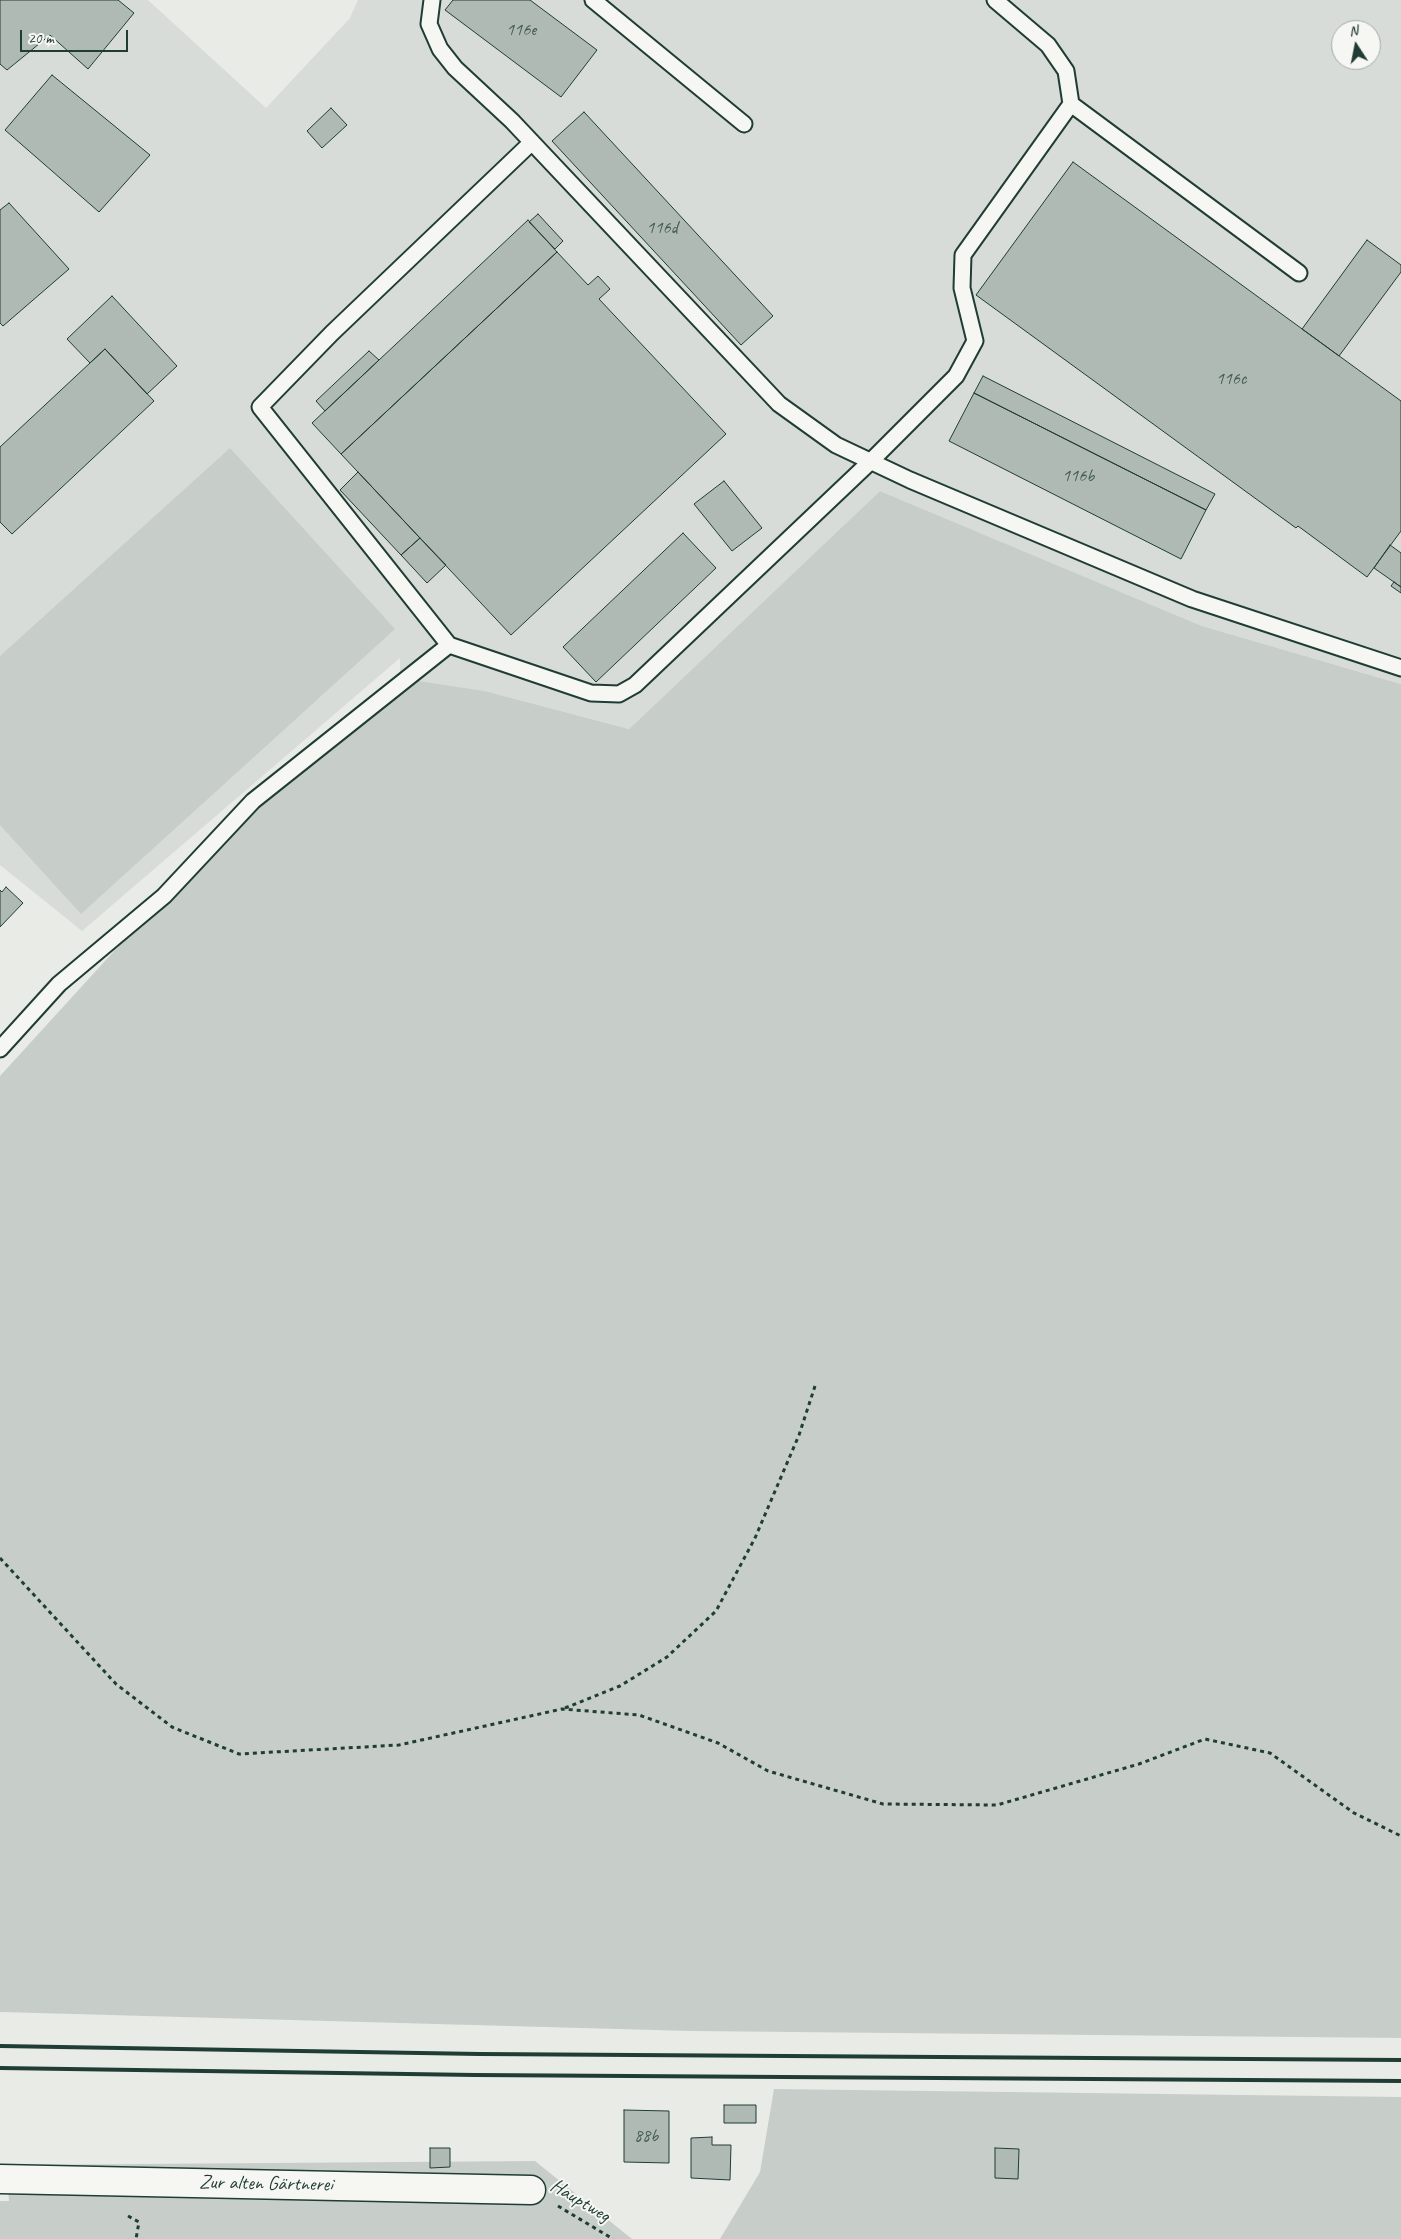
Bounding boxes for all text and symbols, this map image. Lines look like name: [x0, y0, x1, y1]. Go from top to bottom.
house number: 116e: [506, 19, 536, 41]
scale bar: [22, 20, 130, 52]
north arrow: [1331, 20, 1381, 70]
text: N: [1347, 22, 1359, 40]
text: 20 m: [28, 29, 54, 48]
house number: 116d: [646, 217, 678, 239]
house number: 116c: [1216, 368, 1246, 390]
house number: 116b: [1062, 465, 1094, 487]
house number: 88b: [634, 2125, 658, 2147]
street label: Zur alten Gärtnerei: [199, 2171, 333, 2197]
street label: Hauptweg: [546, 2174, 614, 2228]

